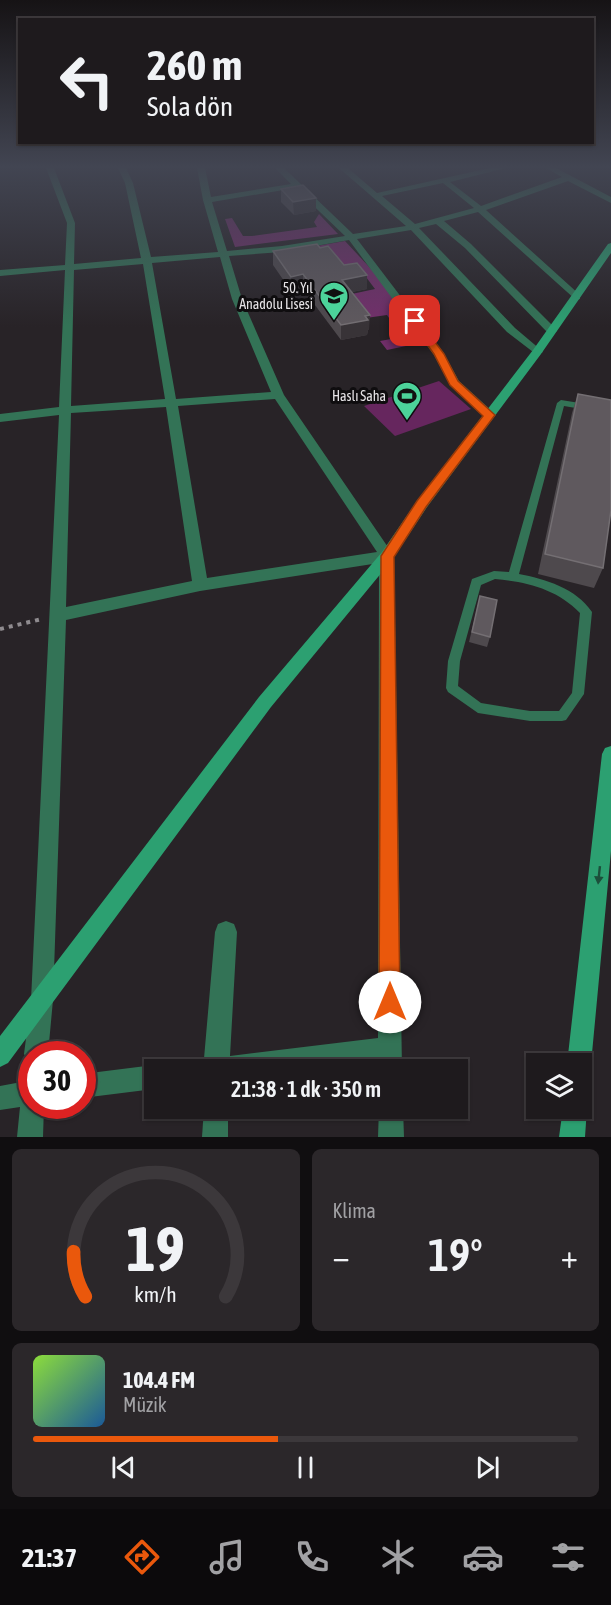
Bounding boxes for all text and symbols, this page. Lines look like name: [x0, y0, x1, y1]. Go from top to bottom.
text: 260 m: [147, 41, 242, 89]
icon: left: [48, 42, 126, 120]
text: Sola dön: [147, 91, 233, 122]
place label: 50. Yıl Anadolu Lisesi: [239, 280, 313, 312]
school or university icon: 50. Yıl Anadolu Lisesi: [318, 280, 350, 322]
pin: [389, 295, 440, 346]
icon: arrive: [398, 304, 431, 337]
sports icon: Haslı Saha: [391, 380, 423, 422]
place label: Haslı Saha: [332, 388, 386, 404]
one-way arrow: [594, 866, 604, 885]
position arrow: [358, 970, 422, 1034]
speed limit sign: 30: [18, 1041, 96, 1119]
map controls: [526, 1053, 592, 1119]
button: layers: [526, 1053, 592, 1119]
text: 21:38 · 1 dk · 350 m: [231, 1076, 381, 1102]
text: Klima: [333, 1199, 376, 1222]
text: 19: [126, 1213, 185, 1284]
text: 19°: [428, 1229, 483, 1281]
text: −: [333, 1237, 350, 1275]
text: +: [561, 1237, 578, 1275]
text: km/h: [134, 1282, 177, 1307]
text: 104.4 FM: [123, 1367, 195, 1393]
text: Müzik: [123, 1393, 167, 1416]
icon: previous: [107, 1451, 140, 1484]
icon: pause: [289, 1451, 322, 1484]
icon: next: [471, 1451, 504, 1484]
icon: directions: [121, 1536, 163, 1578]
icon: music: [206, 1536, 248, 1578]
icon: phone: [291, 1536, 333, 1578]
icon: climate: [377, 1536, 419, 1578]
icon: car: [462, 1536, 504, 1578]
icon: filters: [547, 1536, 589, 1578]
text: 21:37: [22, 1542, 77, 1573]

